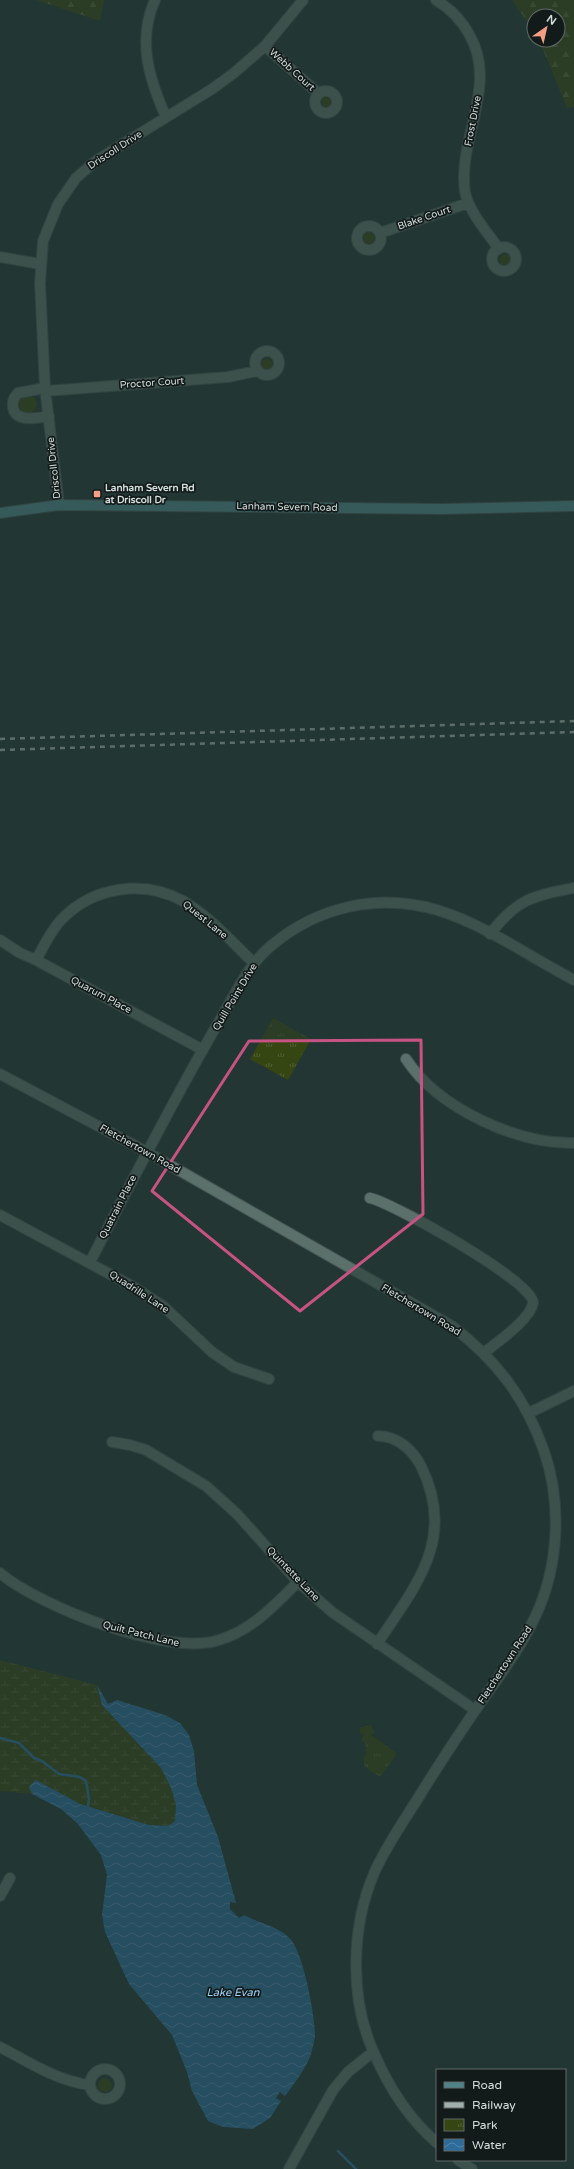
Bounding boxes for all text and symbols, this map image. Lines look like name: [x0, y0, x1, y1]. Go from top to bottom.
north arrow: [526, 8, 566, 48]
text: N: [544, 12, 559, 28]
street label: Webb Court: [267, 46, 317, 94]
street label: Frost Drive: [462, 94, 484, 147]
street label: Driscoll Drive: [86, 128, 145, 172]
street label: Blake Court: [396, 203, 452, 233]
street label: Proctor Court: [119, 375, 185, 391]
street label: Driscoll Drive: [45, 436, 63, 500]
place label: Lanham Severn Rd at Driscoll Dr: [105, 482, 195, 506]
marker: Lanham Severn Rd at Driscoll Dr: [92, 489, 102, 499]
street label: Lanham Severn Road: [236, 500, 338, 514]
street label: Quest Lane: [180, 898, 230, 942]
street label: Quill Point Drive: [210, 961, 260, 1033]
street label: Quarum Place: [69, 974, 134, 1016]
street label: Fletchertown Road: [98, 1122, 182, 1176]
street label: Quatrain Place: [97, 1173, 139, 1241]
street label: Quadrille Lane: [107, 1268, 171, 1316]
street label: Fletchertown Road: [379, 1282, 463, 1338]
street label: Quintette Lane: [264, 1544, 322, 1604]
street label: Quilt Patch Lane: [102, 1619, 181, 1649]
street label: Fletchertown Road: [475, 1624, 535, 1706]
water label: Lake Evan: [207, 1986, 260, 1999]
legend: [436, 2069, 566, 2161]
text: Road: [472, 2078, 502, 2092]
text: Railway: [472, 2098, 516, 2112]
text: Park: [472, 2118, 498, 2132]
text: Water: [472, 2138, 507, 2152]

